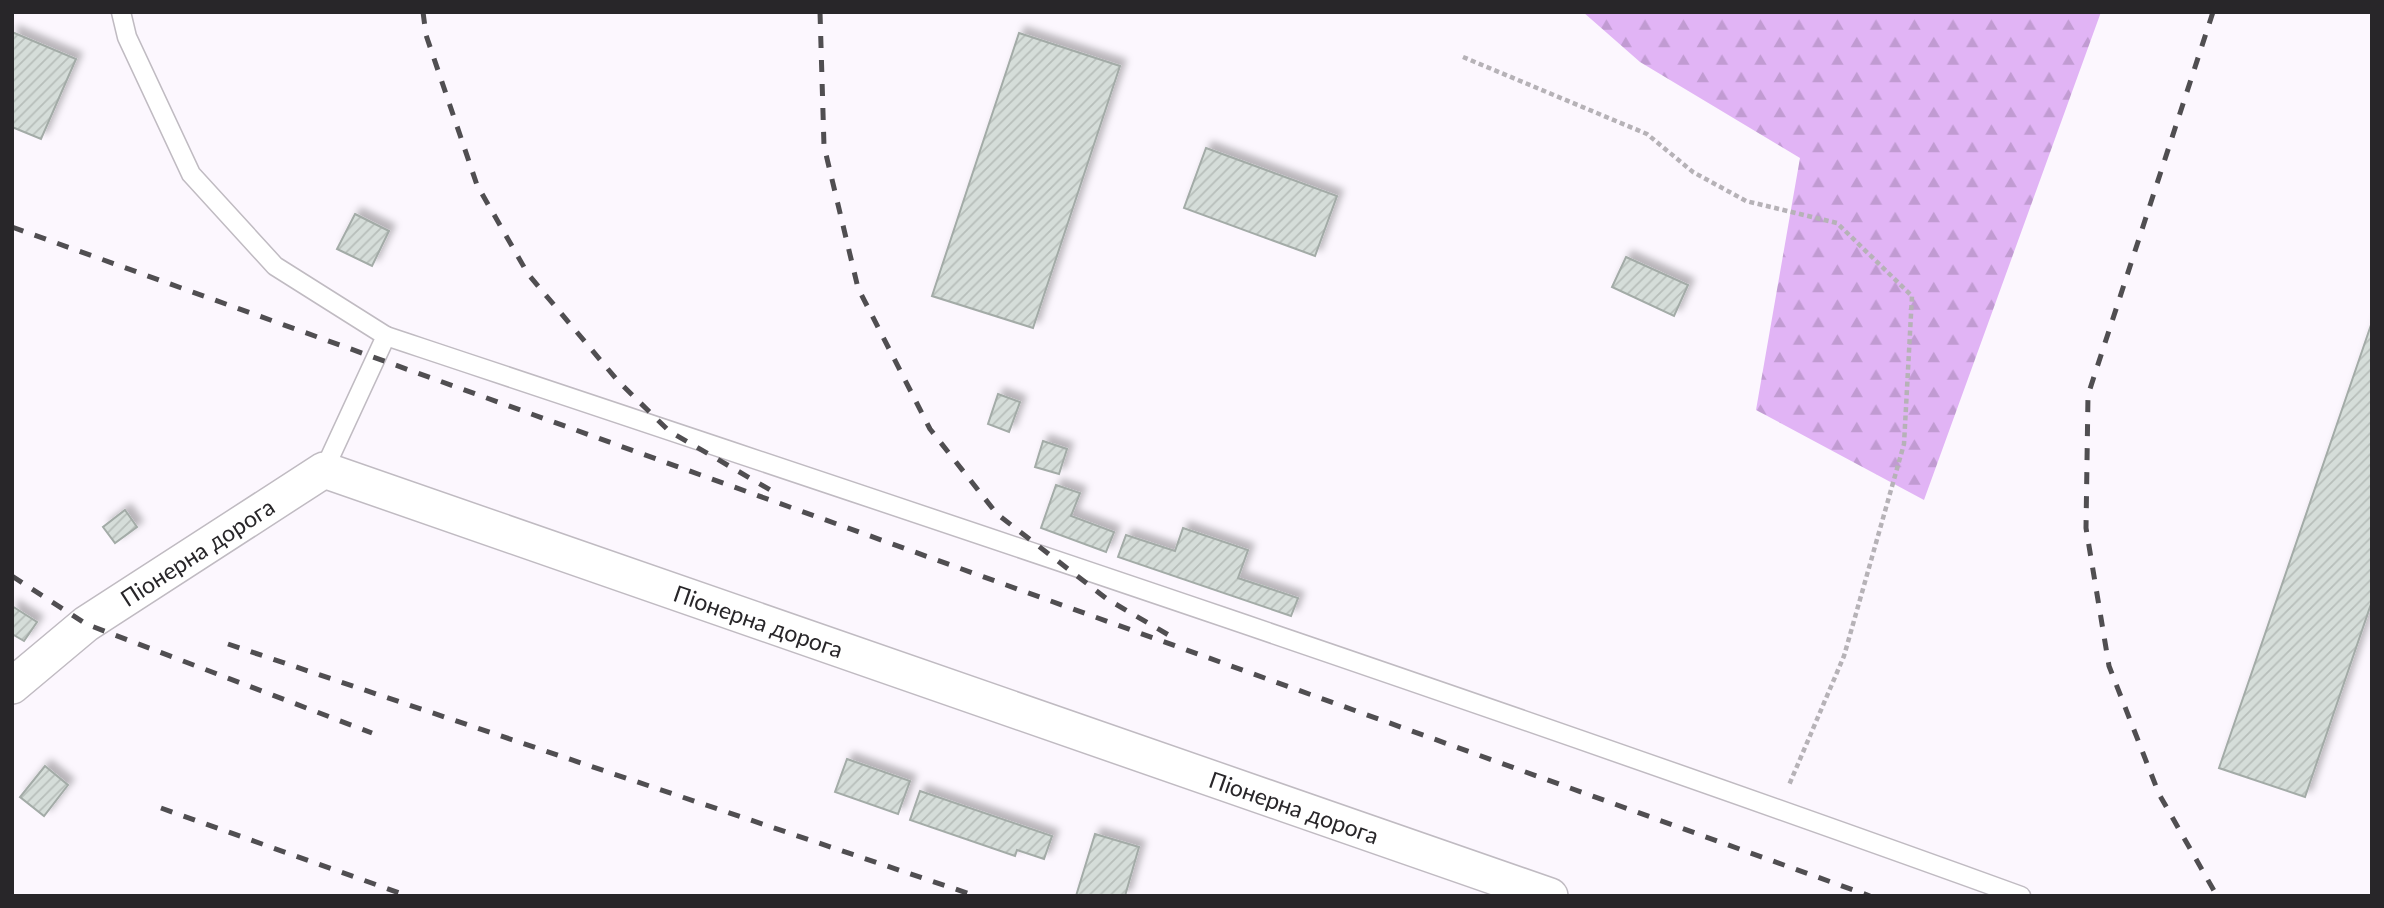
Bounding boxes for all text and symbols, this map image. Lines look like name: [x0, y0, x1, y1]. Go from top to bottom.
street label: Піонерна дорога: [115, 492, 279, 612]
street label: Піонерна дорога: [670, 579, 847, 663]
street label: Піонерна дорога: [1206, 765, 1382, 849]

